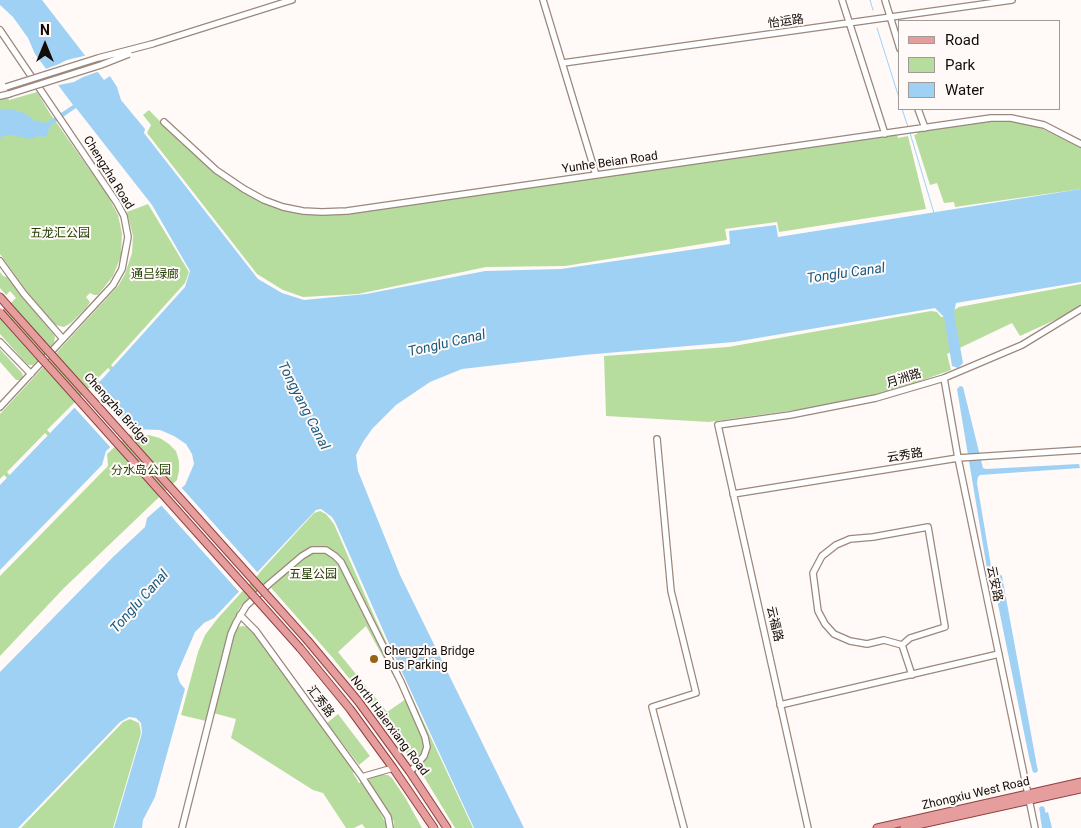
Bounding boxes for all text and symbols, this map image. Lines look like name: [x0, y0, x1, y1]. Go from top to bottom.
street label: 怡运路: [767, 12, 805, 32]
north arrow: [20, 20, 70, 70]
legend: [898, 20, 1061, 110]
text: N: [40, 22, 50, 38]
text: Road: [945, 31, 979, 49]
text: Park: [945, 56, 975, 74]
text: Water: [945, 81, 984, 99]
street label: Chengzha Road: [80, 134, 136, 212]
street label: Yunhe Beian Road: [561, 149, 659, 177]
park label: 五龙汇公园: [30, 227, 90, 241]
water label: Tonglu Canal: [806, 260, 886, 288]
park label: 通吕绿廊: [131, 268, 179, 282]
water label: Tonglu Canal: [407, 327, 487, 361]
water label: Tongyang Canal: [273, 359, 333, 453]
street label: 月洲路: [885, 367, 923, 391]
street label: Chengzha Bridge: [80, 371, 152, 447]
street label: 云秀路: [886, 446, 924, 466]
park label: 分水岛公园: [111, 464, 171, 478]
street label: 云安路: [983, 565, 1005, 603]
water label: Tonglu Canal: [107, 567, 173, 637]
park label: 五星公园: [289, 568, 337, 582]
street label: 云福路: [763, 605, 785, 643]
place label: Chengzha Bridge Bus Parking: [384, 645, 475, 673]
marker: Chengzha Bridge Bus Parking: [368, 653, 380, 665]
street label: North Haierxiang Road: [347, 673, 431, 779]
street label: 汇秀路: [303, 683, 337, 721]
street label: Zhongxiu West Road: [921, 775, 1031, 813]

